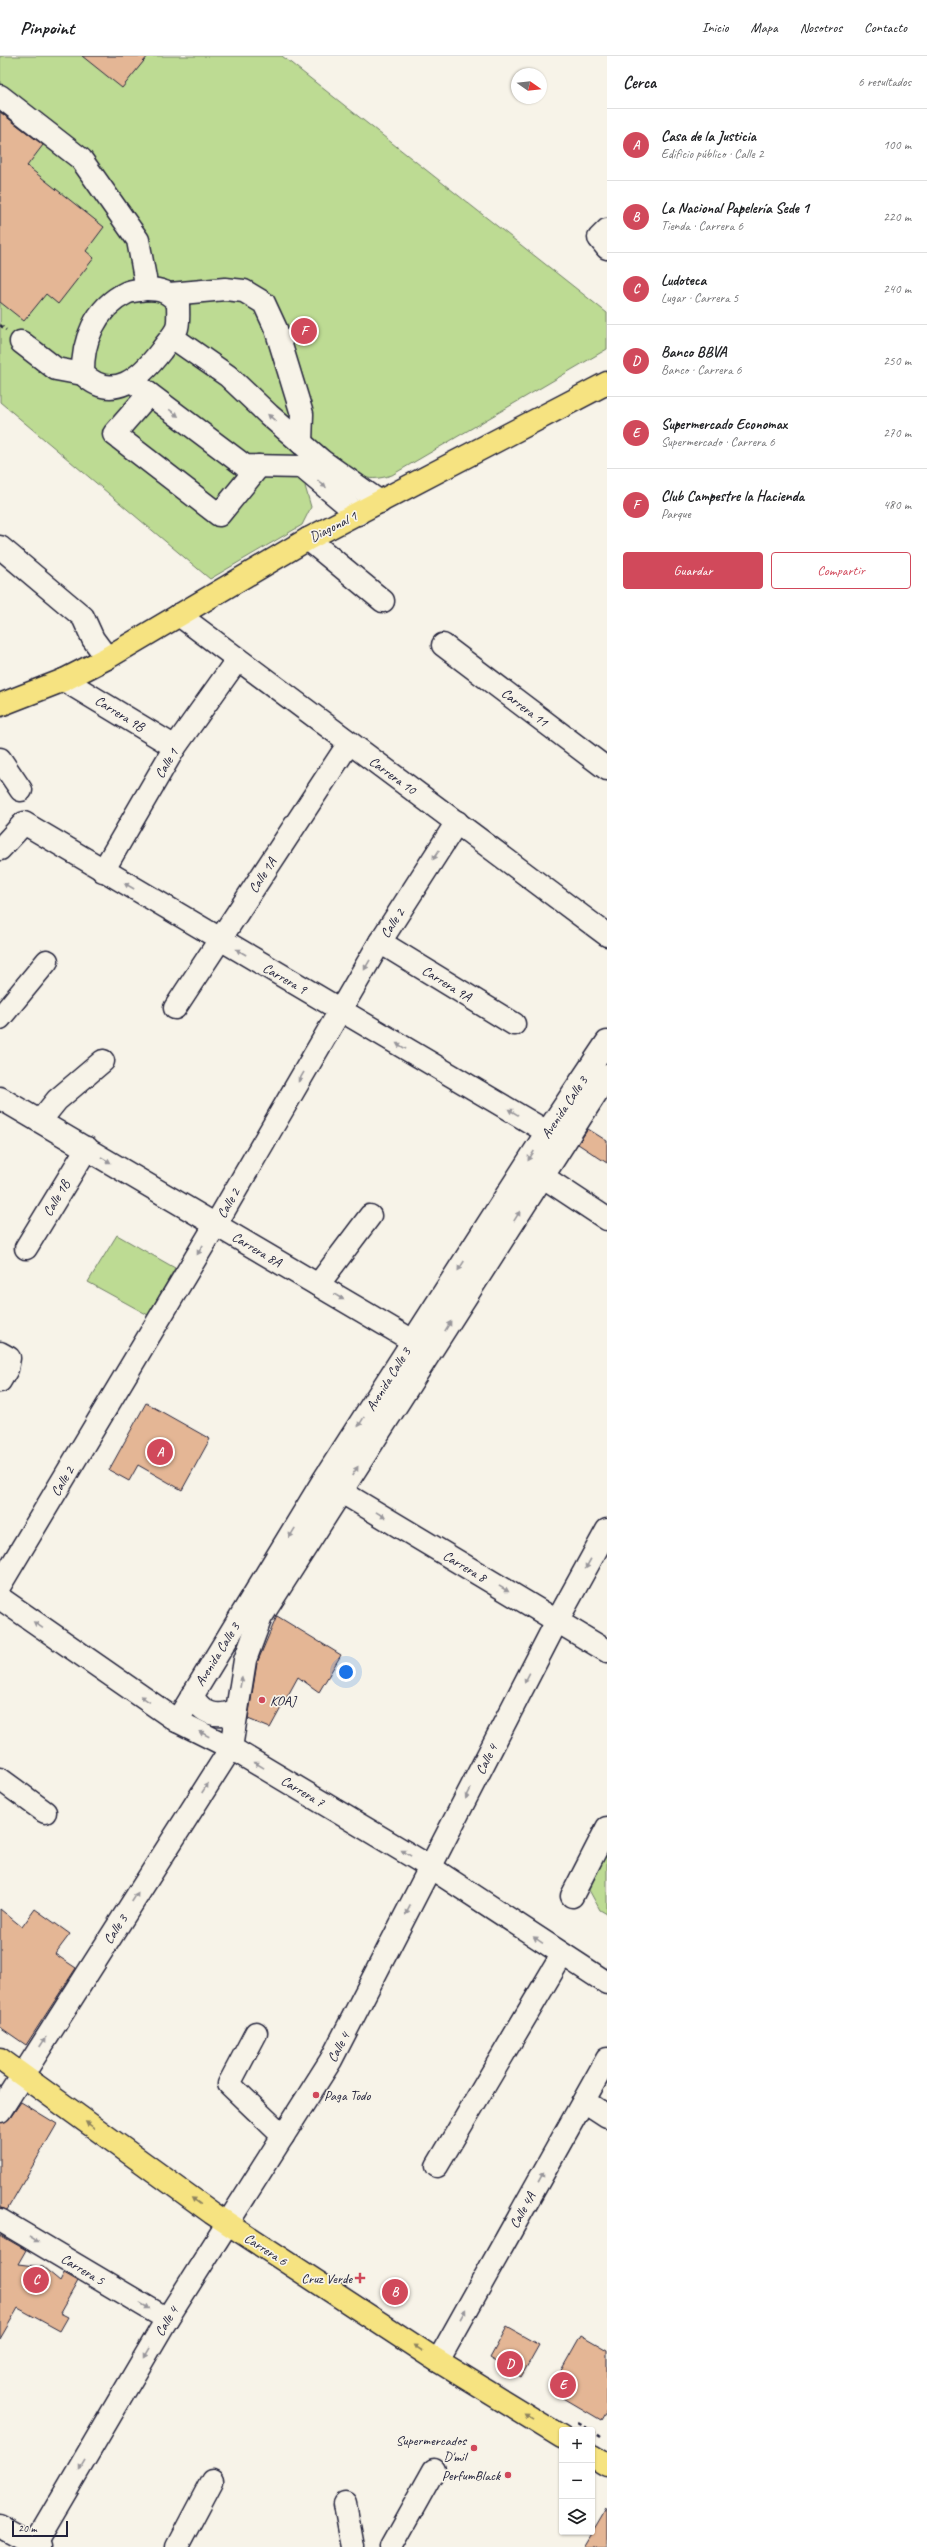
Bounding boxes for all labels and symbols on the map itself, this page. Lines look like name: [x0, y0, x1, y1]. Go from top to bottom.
north arrow: [511, 68, 547, 104]
pin: F: [291, 316, 317, 346]
one-way arrow: [169, 408, 180, 417]
one-way arrow: [267, 413, 277, 423]
one-way arrow: [317, 480, 328, 489]
street label: Diagonal 1: [307, 507, 360, 546]
street label: Carrera 11: [498, 684, 552, 731]
street label: Carrera 9B: [92, 692, 149, 736]
street label: Calle 1: [151, 745, 182, 781]
street label: Carrera 10: [366, 753, 421, 799]
one-way arrow: [432, 850, 440, 860]
street label: Calle 1A: [245, 854, 281, 896]
one-way arrow: [123, 882, 135, 889]
street label: Calle 2: [377, 904, 409, 941]
one-way arrow: [235, 948, 247, 955]
street label: Carrera 9: [260, 959, 311, 999]
one-way arrow: [363, 959, 370, 971]
street label: Carrera 9A: [419, 962, 475, 1006]
one-way arrow: [396, 1042, 406, 1050]
one-way arrow: [298, 1071, 305, 1083]
street label: Avenida Calle 3: [537, 1072, 592, 1142]
one-way arrow: [508, 1108, 518, 1116]
one-way arrow: [527, 1151, 535, 1161]
one-way arrow: [100, 1156, 112, 1163]
street label: Calle 1B: [39, 1176, 75, 1219]
street label: Calle 2: [213, 1184, 245, 1221]
one-way arrow: [513, 1210, 521, 1221]
street label: Carrera 8A: [229, 1228, 285, 1271]
one-way arrow: [197, 1244, 204, 1256]
one-way arrow: [457, 1261, 465, 1271]
one-way arrow: [333, 1294, 345, 1301]
one-way arrow: [444, 1321, 452, 1331]
street label: Avenida Calle 3: [362, 1343, 415, 1414]
one-way arrow: [357, 1416, 364, 1428]
pin: A: [147, 1437, 173, 1467]
street label: Calle 2: [47, 1462, 79, 1499]
one-way arrow: [352, 1465, 359, 1477]
one-way arrow: [375, 1512, 387, 1519]
one-way arrow: [288, 1527, 295, 1539]
street label: Carrera 8: [440, 1547, 491, 1587]
one-way arrow: [585, 1558, 592, 1570]
one-way arrow: [498, 1586, 510, 1593]
street label: Avenida Calle 3: [191, 1618, 244, 1689]
one-way arrow: [33, 1621, 43, 1629]
your location: [336, 1662, 356, 1682]
one-way arrow: [524, 1673, 530, 1684]
one-way arrow: [238, 1675, 244, 1688]
place label: KOAJ: [270, 1692, 298, 1709]
one-way arrow: [140, 1695, 150, 1703]
marker: KOAJ: [257, 1695, 267, 1705]
one-way arrow: [198, 1731, 210, 1737]
street label: Calle 4: [472, 1740, 502, 1777]
one-way arrow: [253, 1761, 265, 1768]
street label: Carrera 7: [278, 1772, 328, 1811]
one-way arrow: [201, 1783, 209, 1793]
one-way arrow: [464, 1788, 471, 1800]
one-way arrow: [400, 1850, 412, 1857]
one-way arrow: [131, 1892, 139, 1903]
one-way arrow: [405, 1904, 411, 1915]
street label: Calle 3: [100, 1910, 132, 1947]
one-way arrow: [533, 1936, 544, 1943]
street label: Calle 4: [323, 2028, 354, 2065]
one-way arrow: [39, 2036, 46, 2048]
place label: Paga Todo: [324, 2087, 372, 2104]
marker: Paga Todo: [311, 2090, 321, 2100]
one-way arrow: [85, 2121, 96, 2129]
one-way arrow: [537, 2171, 544, 2183]
street label: Calle 4A: [506, 2188, 540, 2231]
one-way arrow: [190, 2197, 201, 2205]
street label: Carrera 6: [241, 2229, 291, 2270]
one-way arrow: [28, 2236, 39, 2243]
street label: Carrera 5: [58, 2250, 108, 2289]
pin: C: [23, 2265, 49, 2295]
place label: Cruz Verde: [301, 2270, 353, 2287]
marker: Cruz Verde: [355, 2273, 365, 2283]
pin: B: [382, 2277, 408, 2307]
street label: Calle 4: [151, 2302, 183, 2339]
one-way arrow: [139, 2303, 151, 2310]
one-way arrow: [459, 2308, 466, 2320]
one-way arrow: [413, 2344, 424, 2352]
one-way arrow: [143, 2347, 150, 2358]
pin: D: [497, 2349, 523, 2379]
pin: E: [550, 2370, 576, 2400]
one-way arrow: [524, 2413, 534, 2421]
place label: Supermercados D'mil: [396, 2432, 469, 2465]
marker: Supermercados D'mil: [469, 2443, 479, 2453]
one-way arrow: [78, 2459, 85, 2471]
place label: PerfumBlack: [442, 2467, 501, 2484]
marker: PerfumBlack: [503, 2470, 513, 2480]
scale bar: [12, 2519, 68, 2538]

